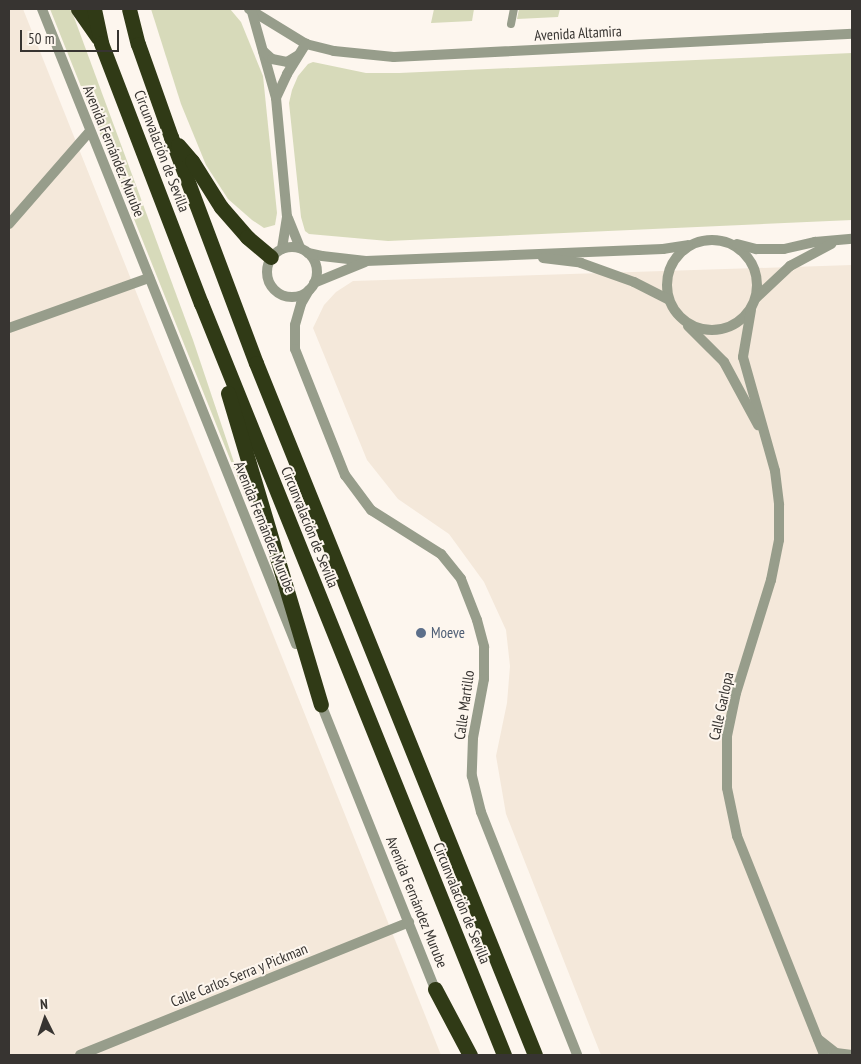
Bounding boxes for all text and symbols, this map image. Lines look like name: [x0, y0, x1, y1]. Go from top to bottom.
scale bar: [22, 20, 121, 52]
street label: Avenida Altamira: [534, 22, 622, 44]
text: 50 m: [28, 29, 54, 48]
street label: Avenida Fernández Murube: [79, 83, 149, 219]
street label: Circunvalación de Sevilla: [130, 88, 194, 214]
street label: Avenida Fernández Murube: [230, 459, 300, 595]
street label: Circunvalación de Sevilla: [277, 464, 343, 590]
place label: Moeve: [431, 624, 465, 642]
marker: Moeve: [415, 627, 427, 639]
street label: Calle Martillo: [450, 669, 478, 741]
street label: Calle Garlopa: [705, 670, 737, 742]
street label: Avenida Fernández Murube: [382, 834, 452, 970]
street label: Circunvalación de Sevilla: [429, 840, 495, 966]
street label: Calle Carlos Serra y Pickman: [168, 939, 310, 1011]
north arrow: [20, 994, 70, 1044]
text: N: [40, 995, 48, 1013]

